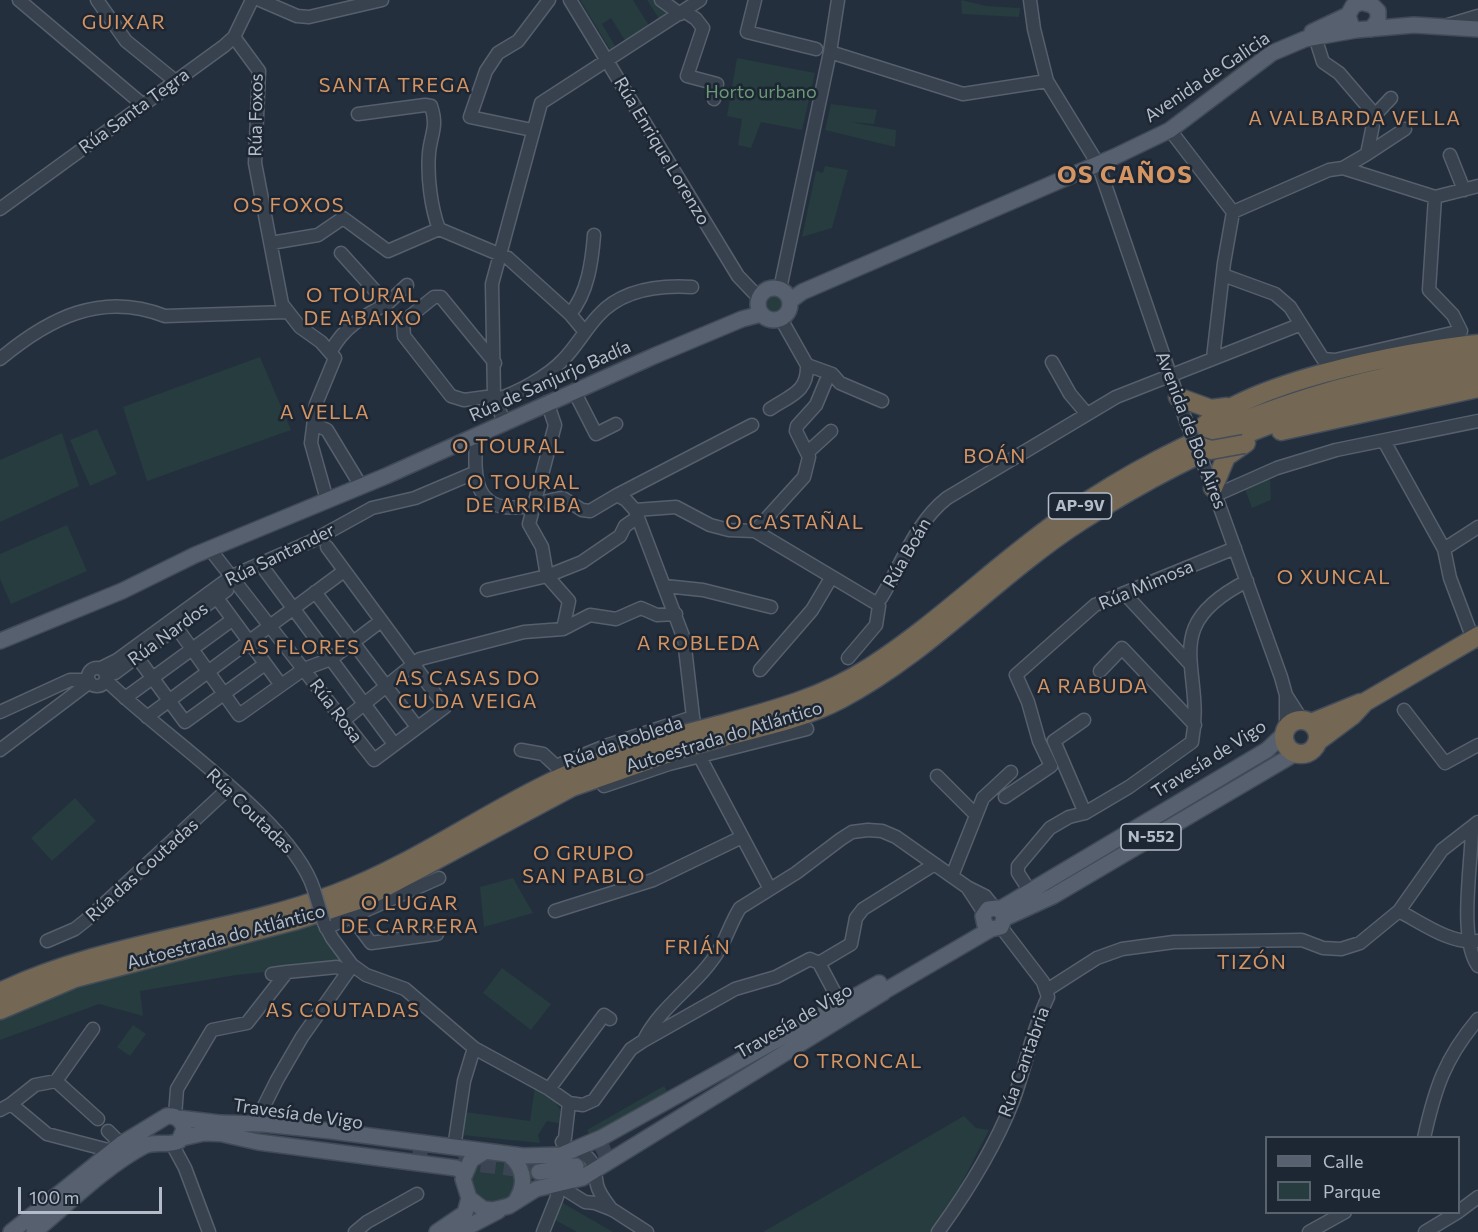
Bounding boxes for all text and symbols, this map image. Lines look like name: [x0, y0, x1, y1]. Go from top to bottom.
district label: GUIXAR: [82, 10, 166, 34]
street label: Avenida de Galicia: [1140, 27, 1274, 127]
street label: Rúa Santa Tegra: [75, 64, 193, 158]
street label: Rúa Foxos: [244, 73, 268, 157]
district label: SANTA TREGA: [319, 73, 471, 97]
street label: Rúa Enrique Lorenzo: [609, 73, 715, 229]
park label: Horto urbano: [705, 81, 817, 103]
district label: A VALBARDA VELLA: [1248, 106, 1462, 130]
district label: OS CAÑOS: [1057, 161, 1193, 189]
district label: OS FOXOS: [233, 193, 345, 217]
district label: O TOURAL DE ABAIXO: [303, 283, 423, 330]
street label: Rúa de Sanjurjo Badía: [466, 336, 634, 426]
street label: Avenida de Bos Aires: [1151, 348, 1231, 512]
district label: A VELLA: [280, 400, 370, 424]
district label: O TOURAL: [452, 434, 566, 458]
district label: BOÁN: [963, 444, 1027, 468]
district label: O TOURAL DE ARRIBA: [466, 470, 582, 517]
road number: AP-9V: [1048, 493, 1112, 519]
district label: O CASTAÑAL: [725, 510, 865, 534]
street label: Rúa Boán: [878, 514, 936, 592]
street label: Rúa Santander: [222, 519, 338, 591]
street label: Rúa Mimosa: [1095, 555, 1197, 615]
district label: O XUNCAL: [1277, 565, 1391, 589]
street label: Rúa Nardos: [124, 598, 212, 670]
district label: A ROBLEDA: [637, 631, 761, 655]
district label: AS FLORES: [242, 635, 360, 659]
district label: AS CASAS DO CU DA VEIGA: [395, 666, 541, 713]
district label: A RABUDA: [1037, 674, 1149, 698]
street label: Rúa Rosa: [305, 675, 367, 747]
street label: Autoestrada do Atlántico: [623, 697, 825, 777]
street label: Rúa da Robleda: [560, 711, 686, 773]
street label: Travesía de Vigo: [1148, 715, 1270, 803]
street label: Rúa Coutadas: [202, 764, 298, 858]
street label: Rúa das Coutadas: [81, 814, 203, 926]
road number: N-552: [1121, 824, 1181, 850]
district label: O GRUPO SAN PABLO: [522, 841, 646, 888]
district label: O LUGAR DE CARRERA: [341, 891, 479, 938]
street label: Autoestrada do Atlántico: [124, 900, 328, 974]
district label: FRIÁN: [665, 935, 731, 959]
district label: TIZÓN: [1217, 950, 1287, 974]
street label: Travesía de Vigo: [732, 979, 856, 1063]
district label: AS COUTADAS: [265, 998, 421, 1022]
street label: Rúa Cantabria: [994, 1004, 1054, 1120]
district label: O TRONCAL: [793, 1049, 923, 1073]
street label: Travesía de Vigo: [232, 1094, 364, 1134]
legend: [1265, 1136, 1460, 1214]
text: Calle: [1323, 1150, 1363, 1172]
scale bar: [21, 1175, 165, 1213]
text: Parque: [1323, 1180, 1381, 1202]
text: 100 m: [29, 1186, 79, 1208]

